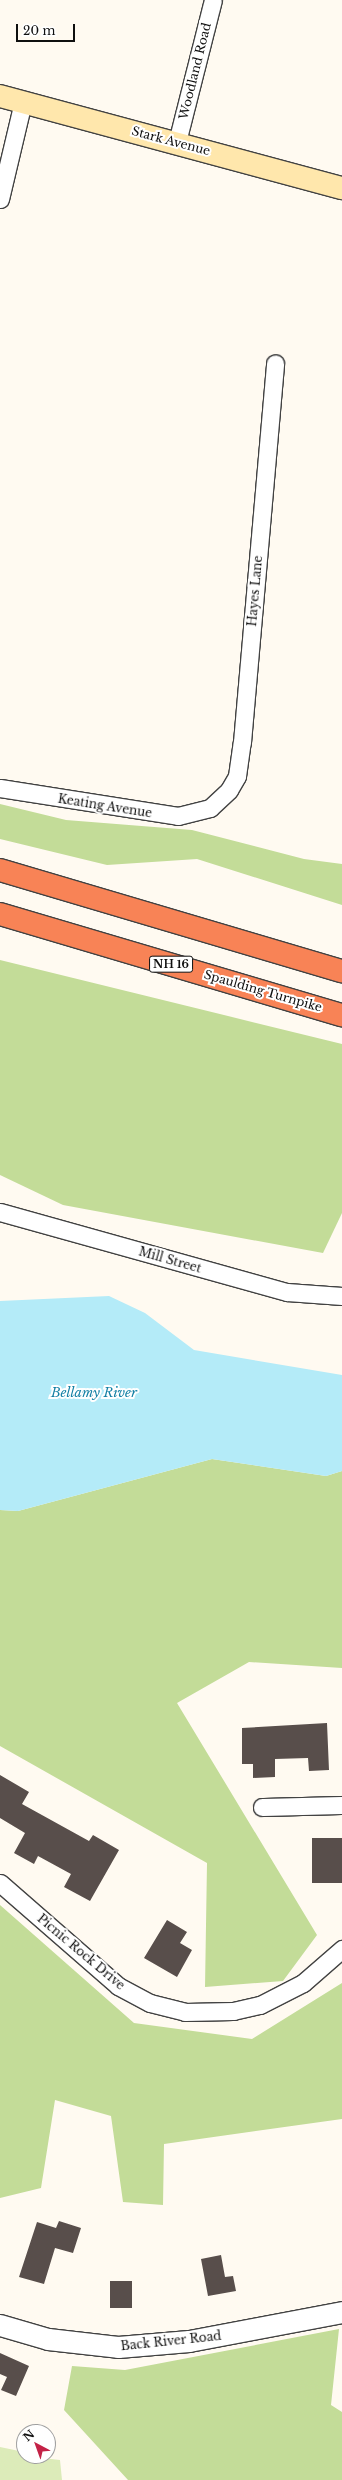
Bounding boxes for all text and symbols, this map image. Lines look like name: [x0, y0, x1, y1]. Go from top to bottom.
scale bar: [18, 16, 77, 42]
street label: Woodland Road: [176, 21, 214, 121]
text: 20 m: [23, 23, 55, 38]
street label: Stark Avenue: [130, 124, 212, 158]
street label: Hayes Lane: [245, 555, 265, 627]
street label: Keating Avenue: [57, 791, 153, 821]
road number: NH 16: [149, 955, 193, 973]
street label: Spaulding Turnpike: [202, 967, 324, 1015]
street label: Mill Street: [137, 1244, 203, 1276]
water label: Bellamy River: [51, 1385, 137, 1401]
street label: Picnic Rock Drive: [34, 1911, 128, 1993]
street label: Back River Road: [120, 2329, 222, 2353]
north arrow: [16, 2424, 56, 2464]
text: N: [20, 2427, 37, 2444]

